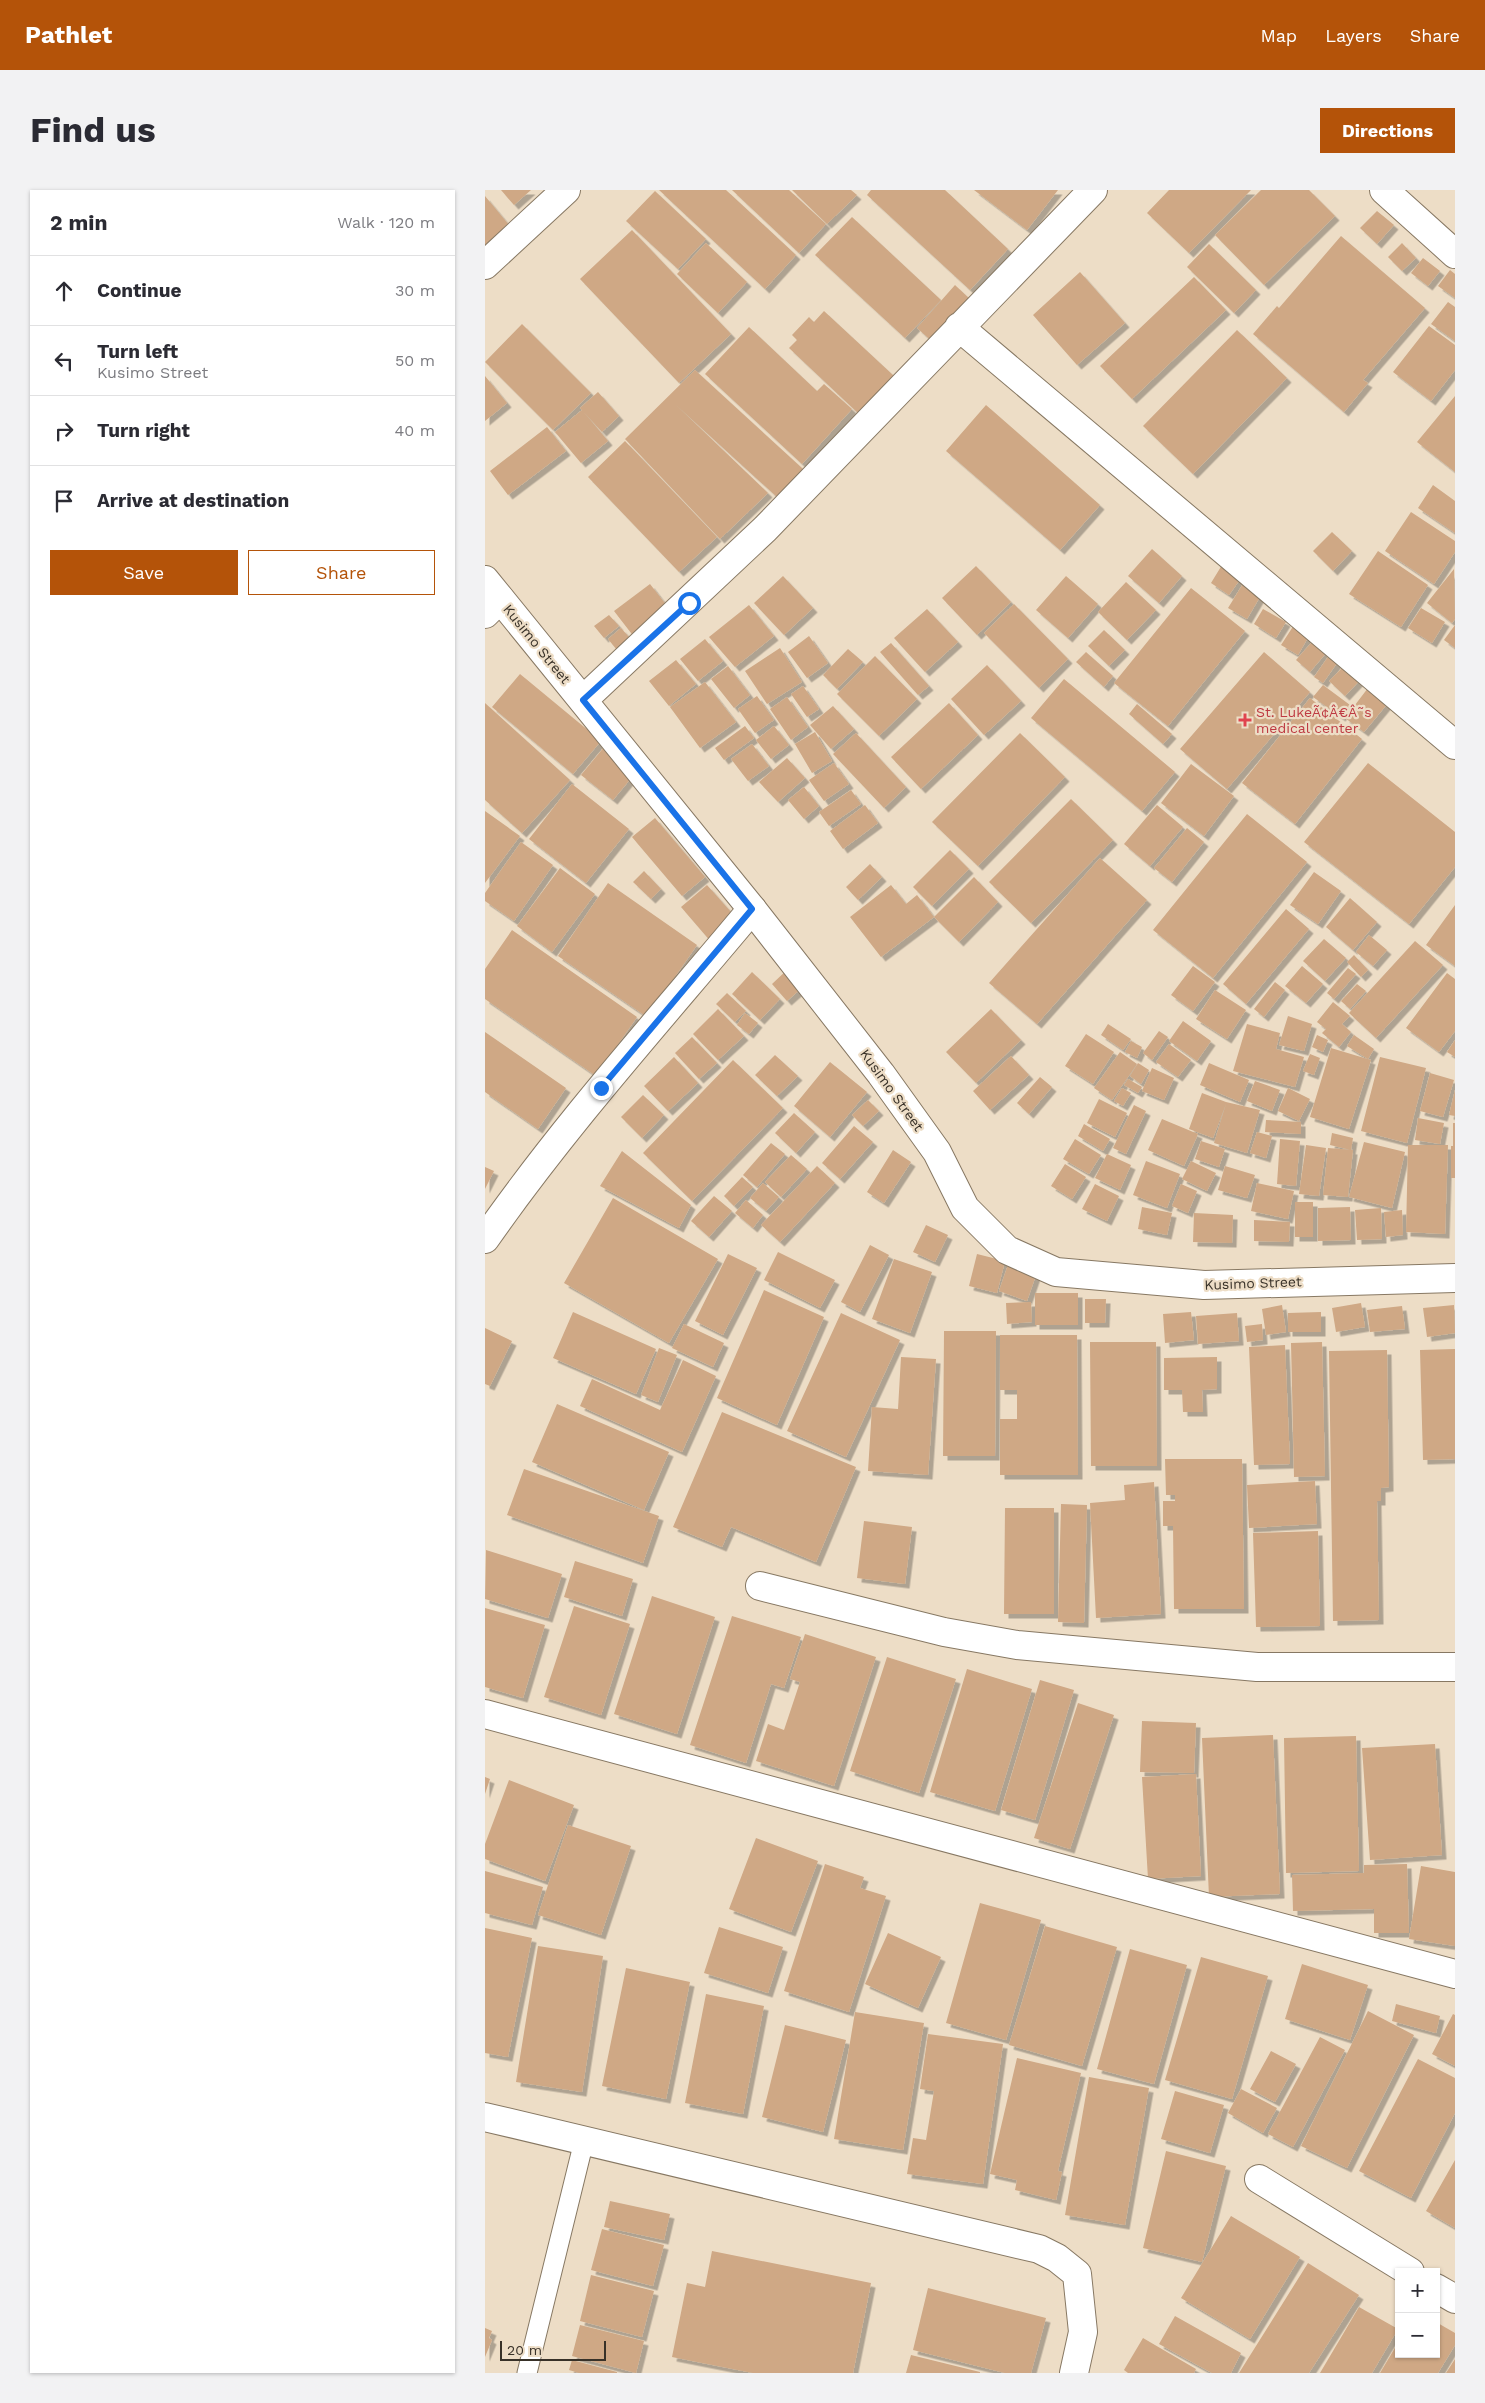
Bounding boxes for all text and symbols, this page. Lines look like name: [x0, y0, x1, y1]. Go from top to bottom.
text: Pathlet: [25, 21, 112, 49]
text: Map: [1260, 25, 1297, 46]
text: Layers: [1325, 25, 1382, 46]
text: Share: [1410, 25, 1460, 46]
button: Directions: [1320, 108, 1455, 153]
text: Find us: [30, 109, 156, 151]
text: 2 min: [50, 210, 107, 235]
text: Walk · 120 m: [337, 213, 435, 232]
icon: ahead: [50, 277, 78, 305]
text: Continue: [97, 279, 181, 302]
text: 30 m: [395, 281, 435, 300]
text: Turn left: [97, 340, 178, 363]
icon: left: [50, 347, 78, 375]
text: 50 m: [395, 351, 435, 370]
text: Kusimo Street: [97, 363, 208, 382]
icon: right: [50, 417, 78, 445]
text: Turn right: [97, 419, 190, 442]
text: 40 m: [395, 421, 435, 440]
icon: arrive: [50, 487, 78, 515]
text: Arrive at destination: [97, 489, 289, 512]
button: Save: [50, 550, 238, 595]
button: Share: [248, 550, 435, 595]
route start: [678, 592, 701, 615]
street label: Kusimo Street: [500, 601, 574, 687]
place label: St. LukeÃ¢Â€Â˜s medical center: [1256, 704, 1372, 736]
marker: St. LukeÃ¢Â€Â˜s medical center: [1238, 713, 1252, 727]
street label: Kusimo Street: [857, 1046, 927, 1134]
route end: [590, 1077, 613, 1100]
street label: Kusimo Street: [1204, 1273, 1302, 1293]
map controls: [1395, 2268, 1440, 2358]
button: +: [1395, 2268, 1440, 2313]
button: −: [1395, 2313, 1440, 2358]
scale bar: [500, 2338, 606, 2361]
text: 20 m: [507, 2342, 542, 2358]

